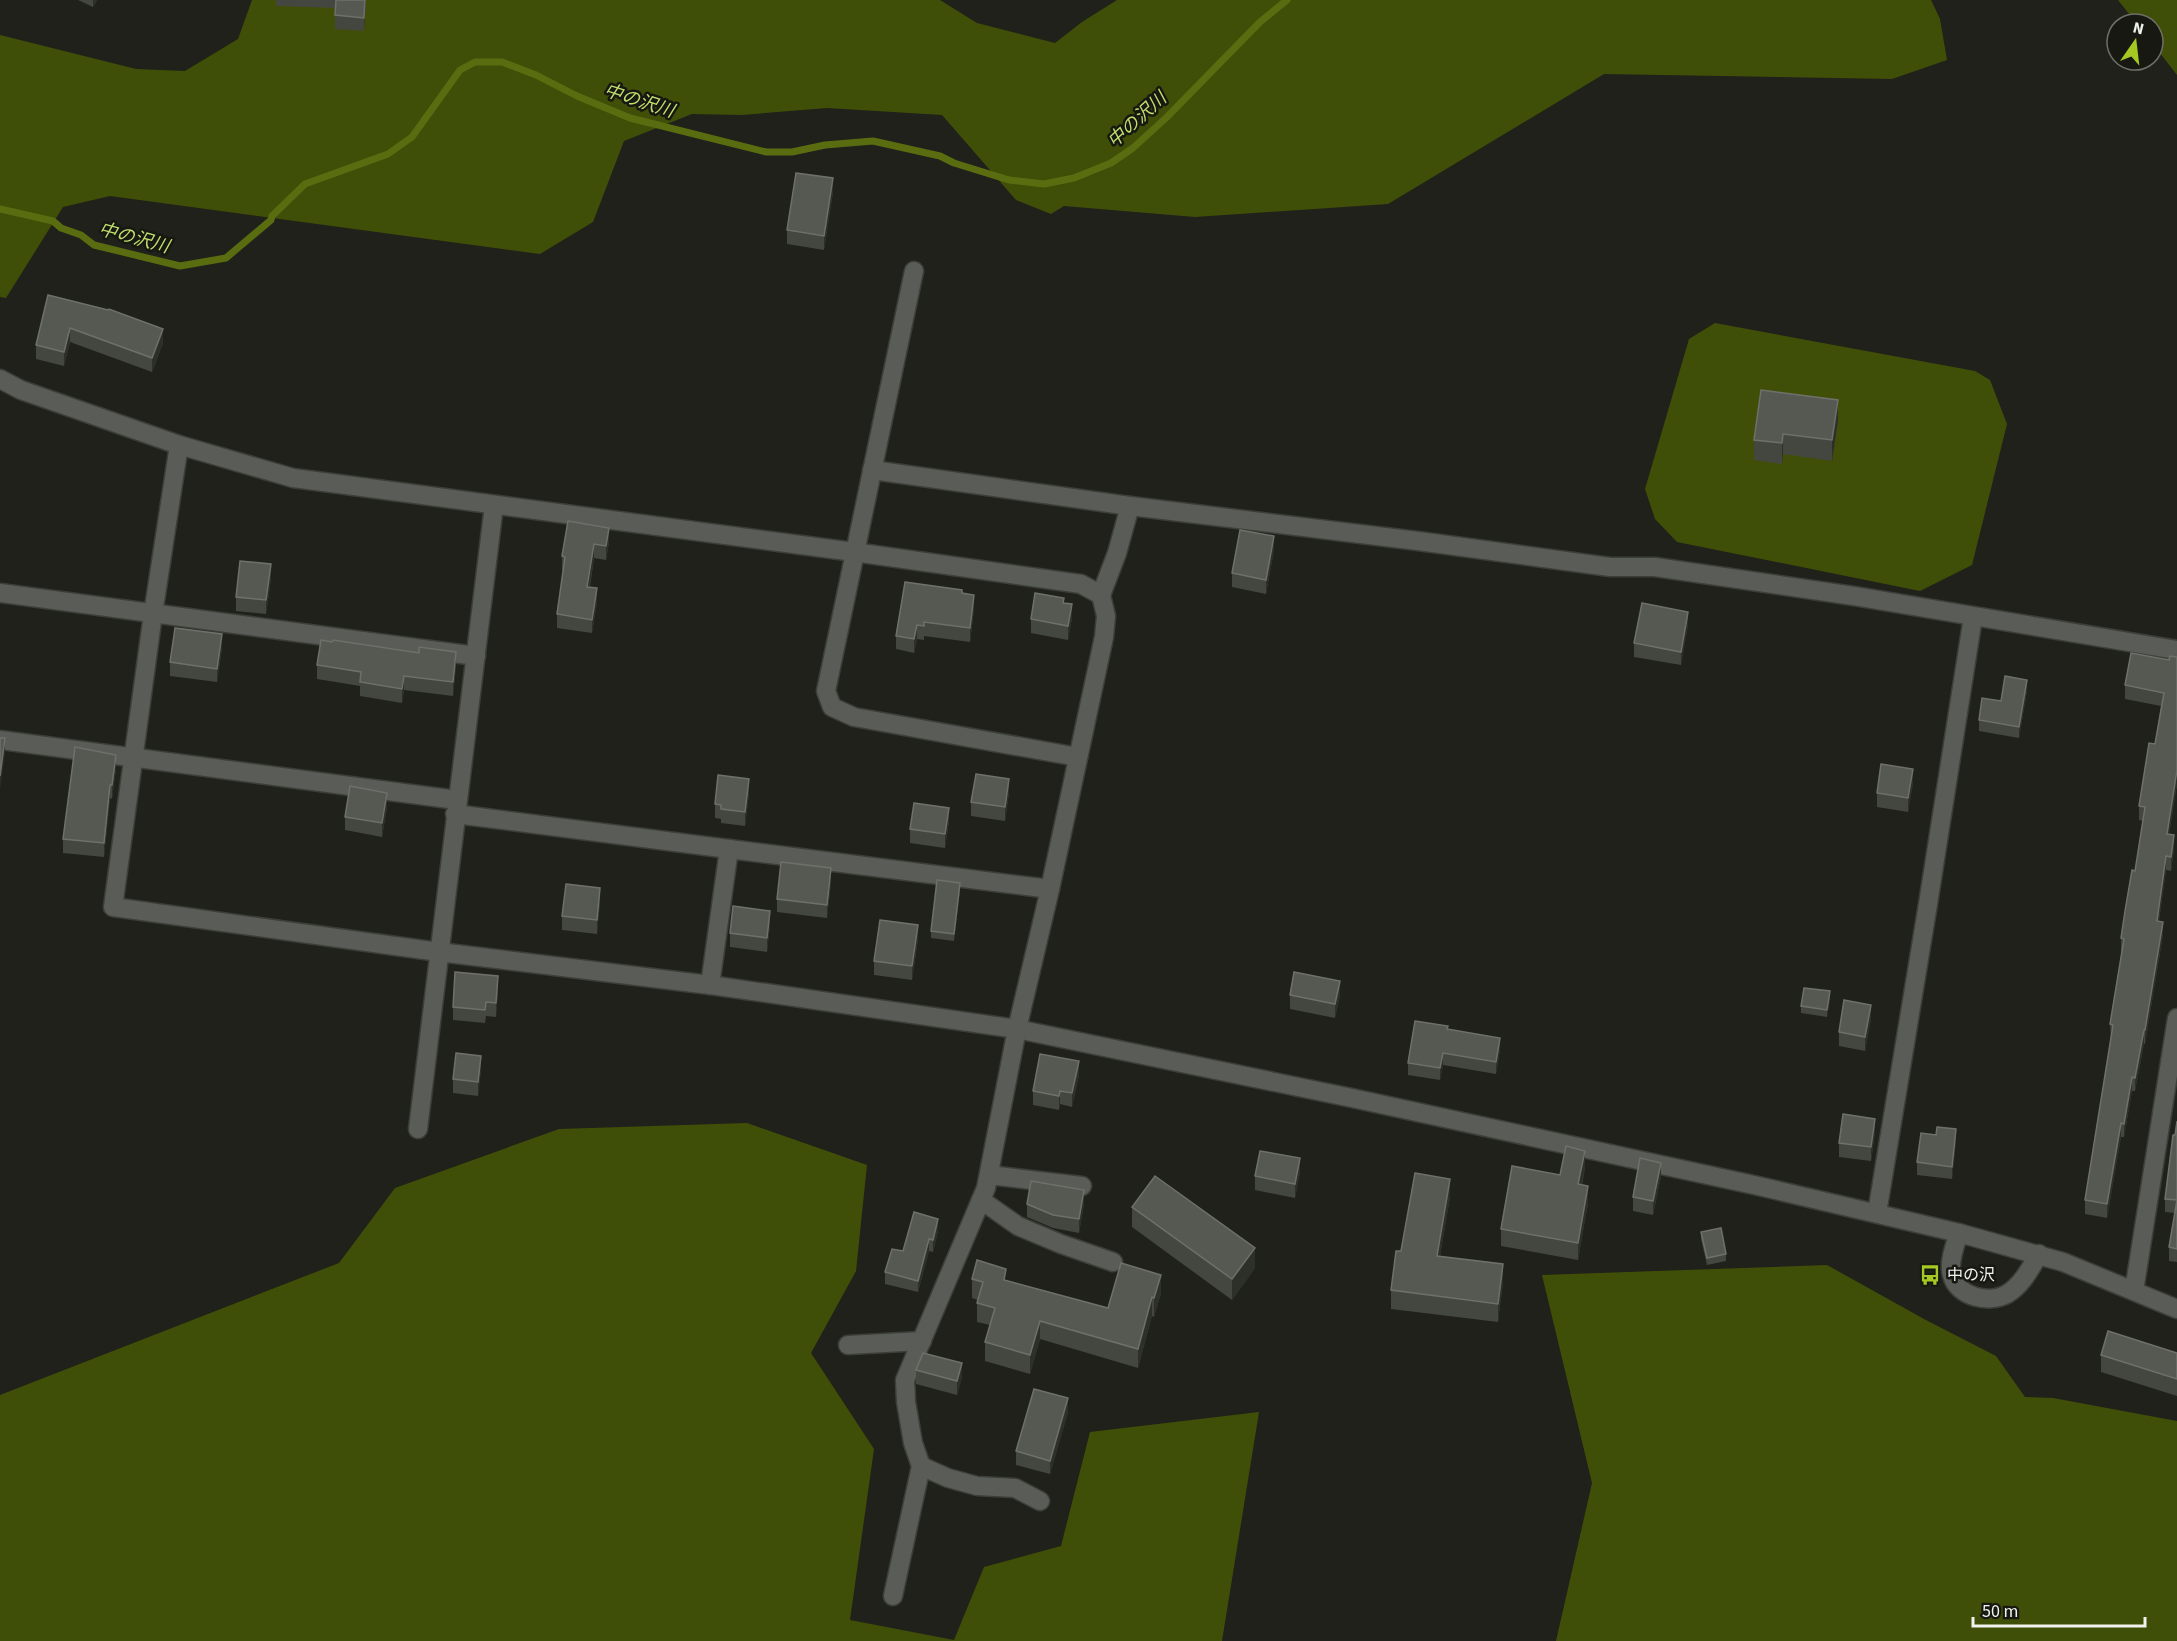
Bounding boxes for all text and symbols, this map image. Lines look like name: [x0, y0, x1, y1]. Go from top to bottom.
north arrow: [2105, 12, 2165, 72]
text: N: [2131, 16, 2146, 40]
water label: 中の沢川: [601, 78, 679, 125]
water label: 中の沢川: [1102, 85, 1174, 153]
water label: 中の沢川: [96, 217, 174, 260]
bus stop icon: 中の沢: [1918, 1263, 1942, 1287]
place label: 中の沢: [1947, 1264, 1995, 1286]
scale bar: [1973, 1590, 2146, 1628]
text: 50 m: [1982, 1599, 2018, 1624]

